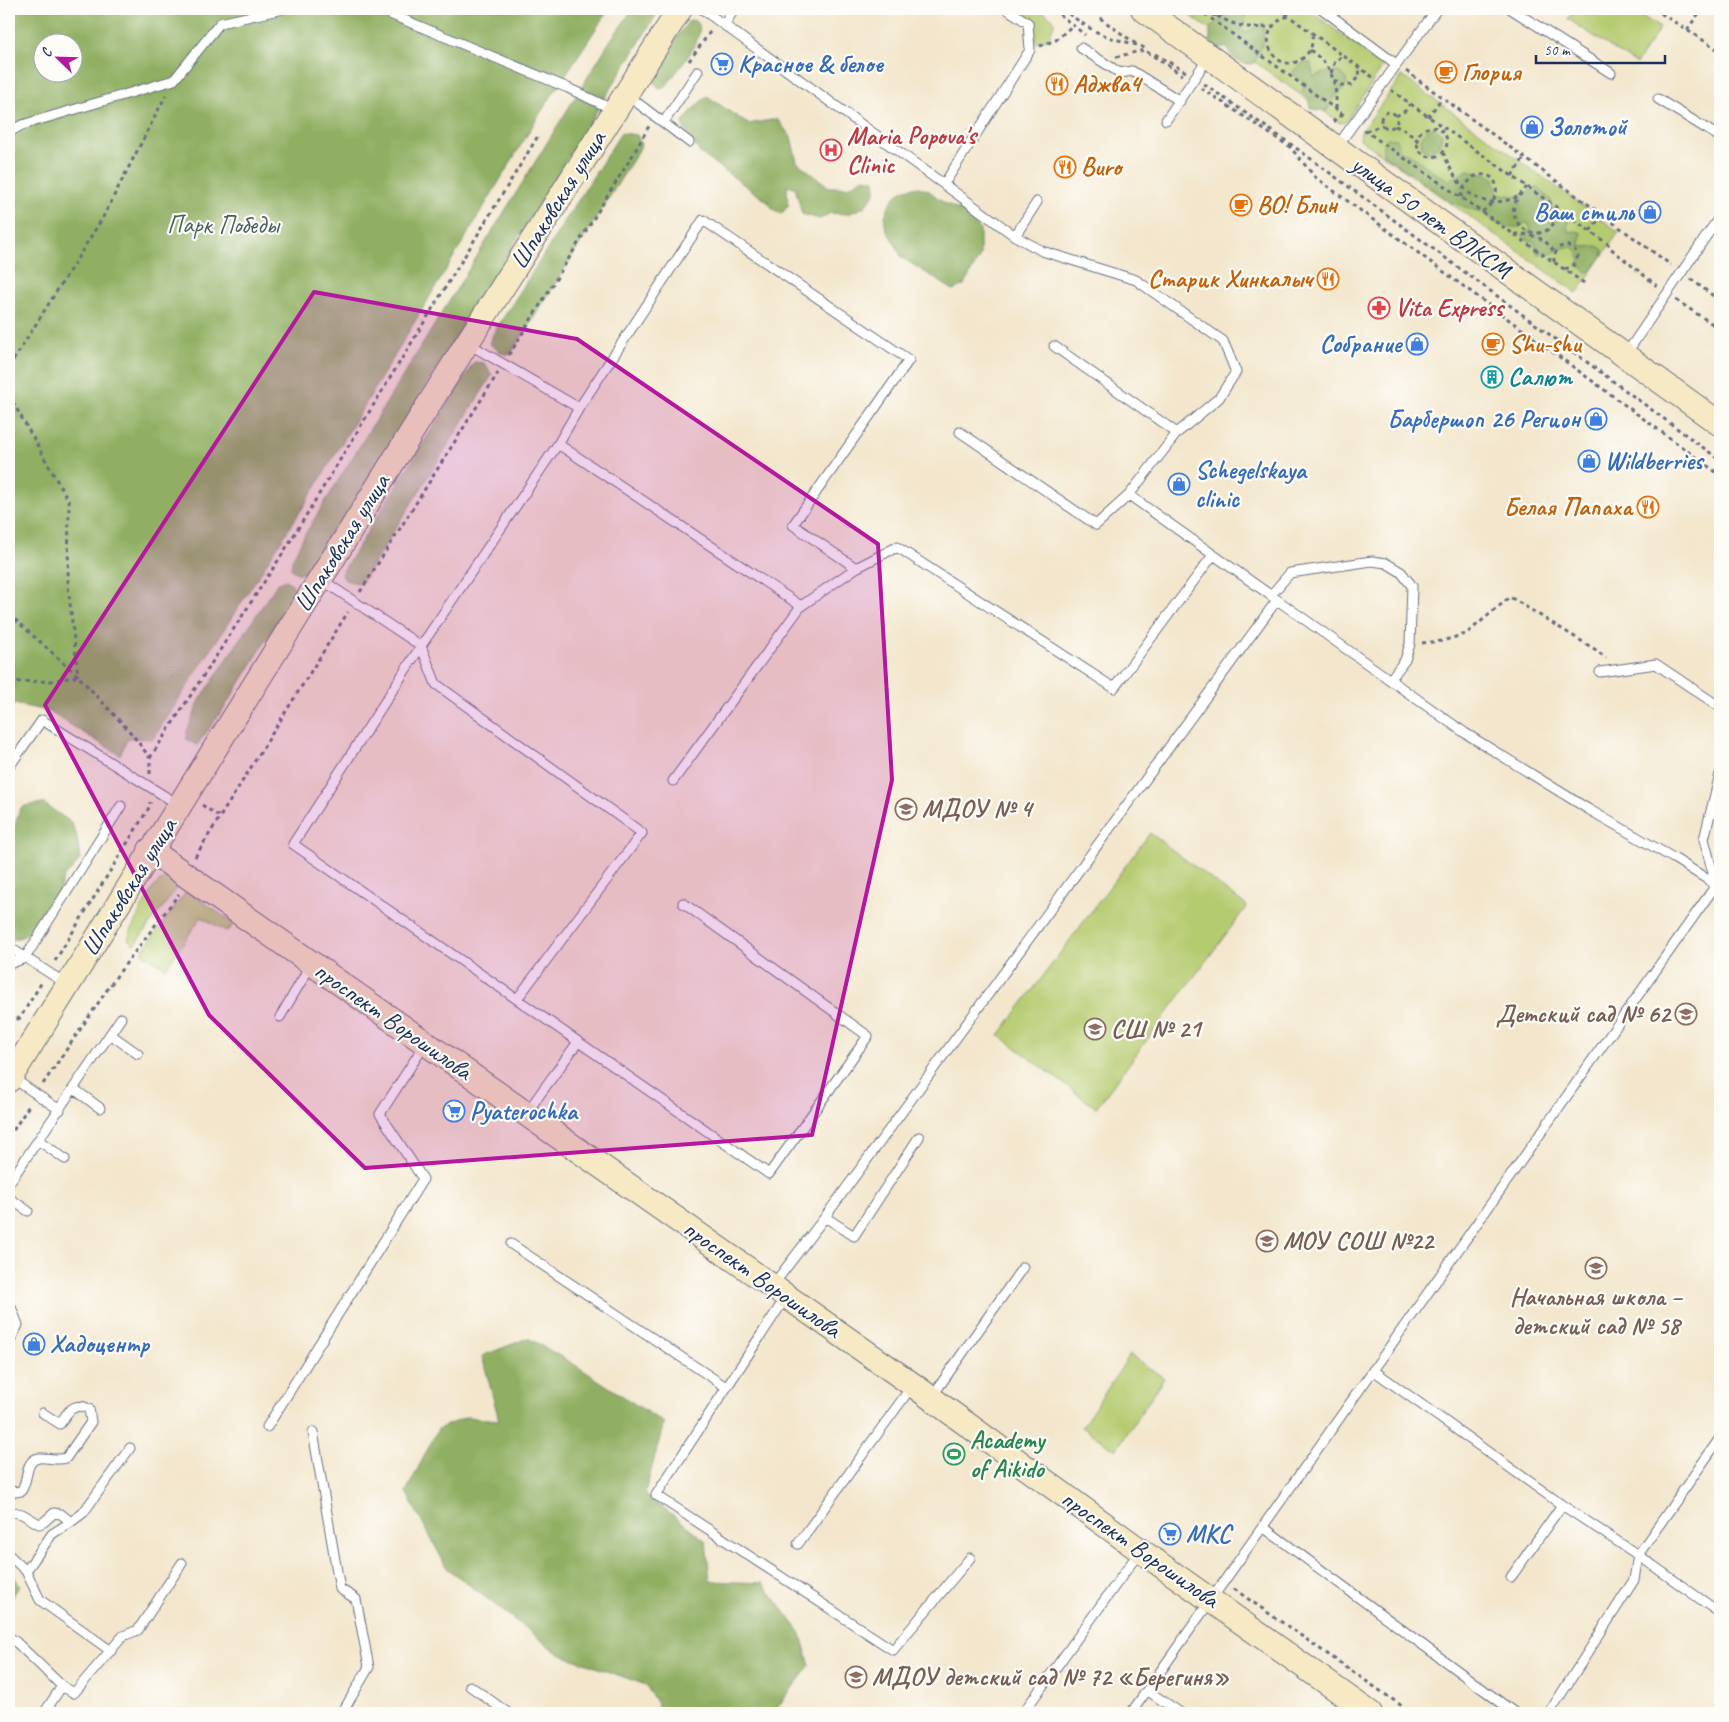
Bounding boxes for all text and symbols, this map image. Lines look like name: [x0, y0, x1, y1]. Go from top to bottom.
north arrow: [32, 32, 82, 82]
scale bar: [1536, 32, 1665, 64]
text: 50 m: [1544, 41, 1571, 60]
text: С: [37, 45, 56, 60]
place label: Красное & белое: [738, 48, 884, 80]
supermarket icon: Красное & белое: [710, 52, 734, 76]
place label: Глория: [1462, 56, 1523, 88]
cafe icon: Глория: [1434, 60, 1458, 84]
place label: Аджва4: [1073, 68, 1143, 100]
restaurant icon: Аджва4: [1045, 72, 1069, 96]
place label: Золотой: [1548, 111, 1629, 143]
shop icon: Золотой: [1520, 115, 1544, 139]
place label: Maria Popova's Clinic: [847, 120, 978, 181]
street label: Шпаковская улица: [503, 123, 614, 275]
hospital icon: Maria Popova's Clinic: [819, 138, 843, 162]
street label: улица 50 лет ВЛКСМ: [1343, 147, 1519, 287]
place label: Buro: [1081, 151, 1124, 183]
restaurant icon: Buro: [1053, 155, 1077, 179]
place label: ВО! Блин: [1257, 189, 1339, 221]
cafe icon: ВО! Блин: [1229, 193, 1253, 217]
place label: Ваш стиль: [1534, 196, 1636, 228]
shop icon: Ваш стиль: [1638, 200, 1662, 224]
park label: Парк Победы: [167, 209, 281, 241]
place label: Старик Хинкалыч: [1148, 263, 1315, 295]
restaurant icon: Старик Хинкалыч: [1316, 267, 1340, 291]
place label: Vita Express: [1395, 292, 1505, 324]
pharmacy icon: Vita Express: [1367, 296, 1391, 320]
place label: Собрание: [1320, 328, 1404, 360]
place label: Shu-shu: [1509, 328, 1582, 360]
shop icon: Собрание: [1405, 332, 1429, 356]
cafe icon: Shu-shu: [1481, 332, 1505, 356]
place label: Салют: [1508, 361, 1574, 393]
building icon: Салют: [1480, 365, 1504, 389]
place label: Барбершоп 26 Регион: [1387, 403, 1582, 435]
shop icon: Барбершоп 26 Регион: [1584, 407, 1608, 431]
place label: Wildberries: [1605, 445, 1705, 477]
shop icon: Wildberries: [1577, 449, 1601, 473]
place label: Schegelskaya clinic: [1195, 454, 1308, 515]
street label: Шпаковская улица: [287, 466, 398, 618]
shop icon: Schegelskaya clinic: [1167, 472, 1191, 496]
place label: Белая Папаха: [1504, 491, 1634, 523]
restaurant icon: Белая Папаха: [1636, 495, 1660, 519]
place label: МДОУ № 4: [922, 793, 1034, 825]
school or university icon: МДОУ № 4: [894, 797, 918, 821]
street label: Шпаковская улица: [74, 810, 185, 962]
street label: проспект Ворошилова: [308, 955, 480, 1088]
place label: Детский сад № 62: [1496, 998, 1673, 1030]
school or university icon: Детский сад № 62: [1674, 1002, 1698, 1026]
place label: СШ № 21: [1111, 1013, 1203, 1045]
school or university icon: СШ № 21: [1083, 1017, 1107, 1041]
place label: Pyaterochka: [470, 1095, 579, 1127]
supermarket icon: Pyaterochka: [442, 1099, 466, 1123]
street label: проспект Ворошилова: [677, 1213, 849, 1346]
place label: МОУ СОШ №22: [1283, 1225, 1436, 1257]
school or university icon: МОУ СОШ №22: [1255, 1229, 1279, 1253]
school or university icon: Начальная школа – детский сад № 58: [1584, 1256, 1608, 1280]
place label: Начальная школа – детский сад № 58: [1510, 1281, 1684, 1342]
place label: Хадоцентр: [50, 1328, 151, 1360]
shop icon: Хадоцентр: [22, 1332, 46, 1356]
place label: Academy of Aikido: [970, 1424, 1047, 1485]
sports icon: Academy of Aikido: [942, 1442, 966, 1466]
street label: проспект Ворошилова: [1055, 1483, 1227, 1616]
place label: МКС: [1186, 1518, 1234, 1550]
supermarket icon: МКС: [1158, 1522, 1182, 1546]
place label: МДОУ детский сад № 72 «Берегиня»: [872, 1661, 1230, 1693]
school or university icon: МДОУ детский сад № 72 «Берегиня»: [844, 1665, 868, 1689]

